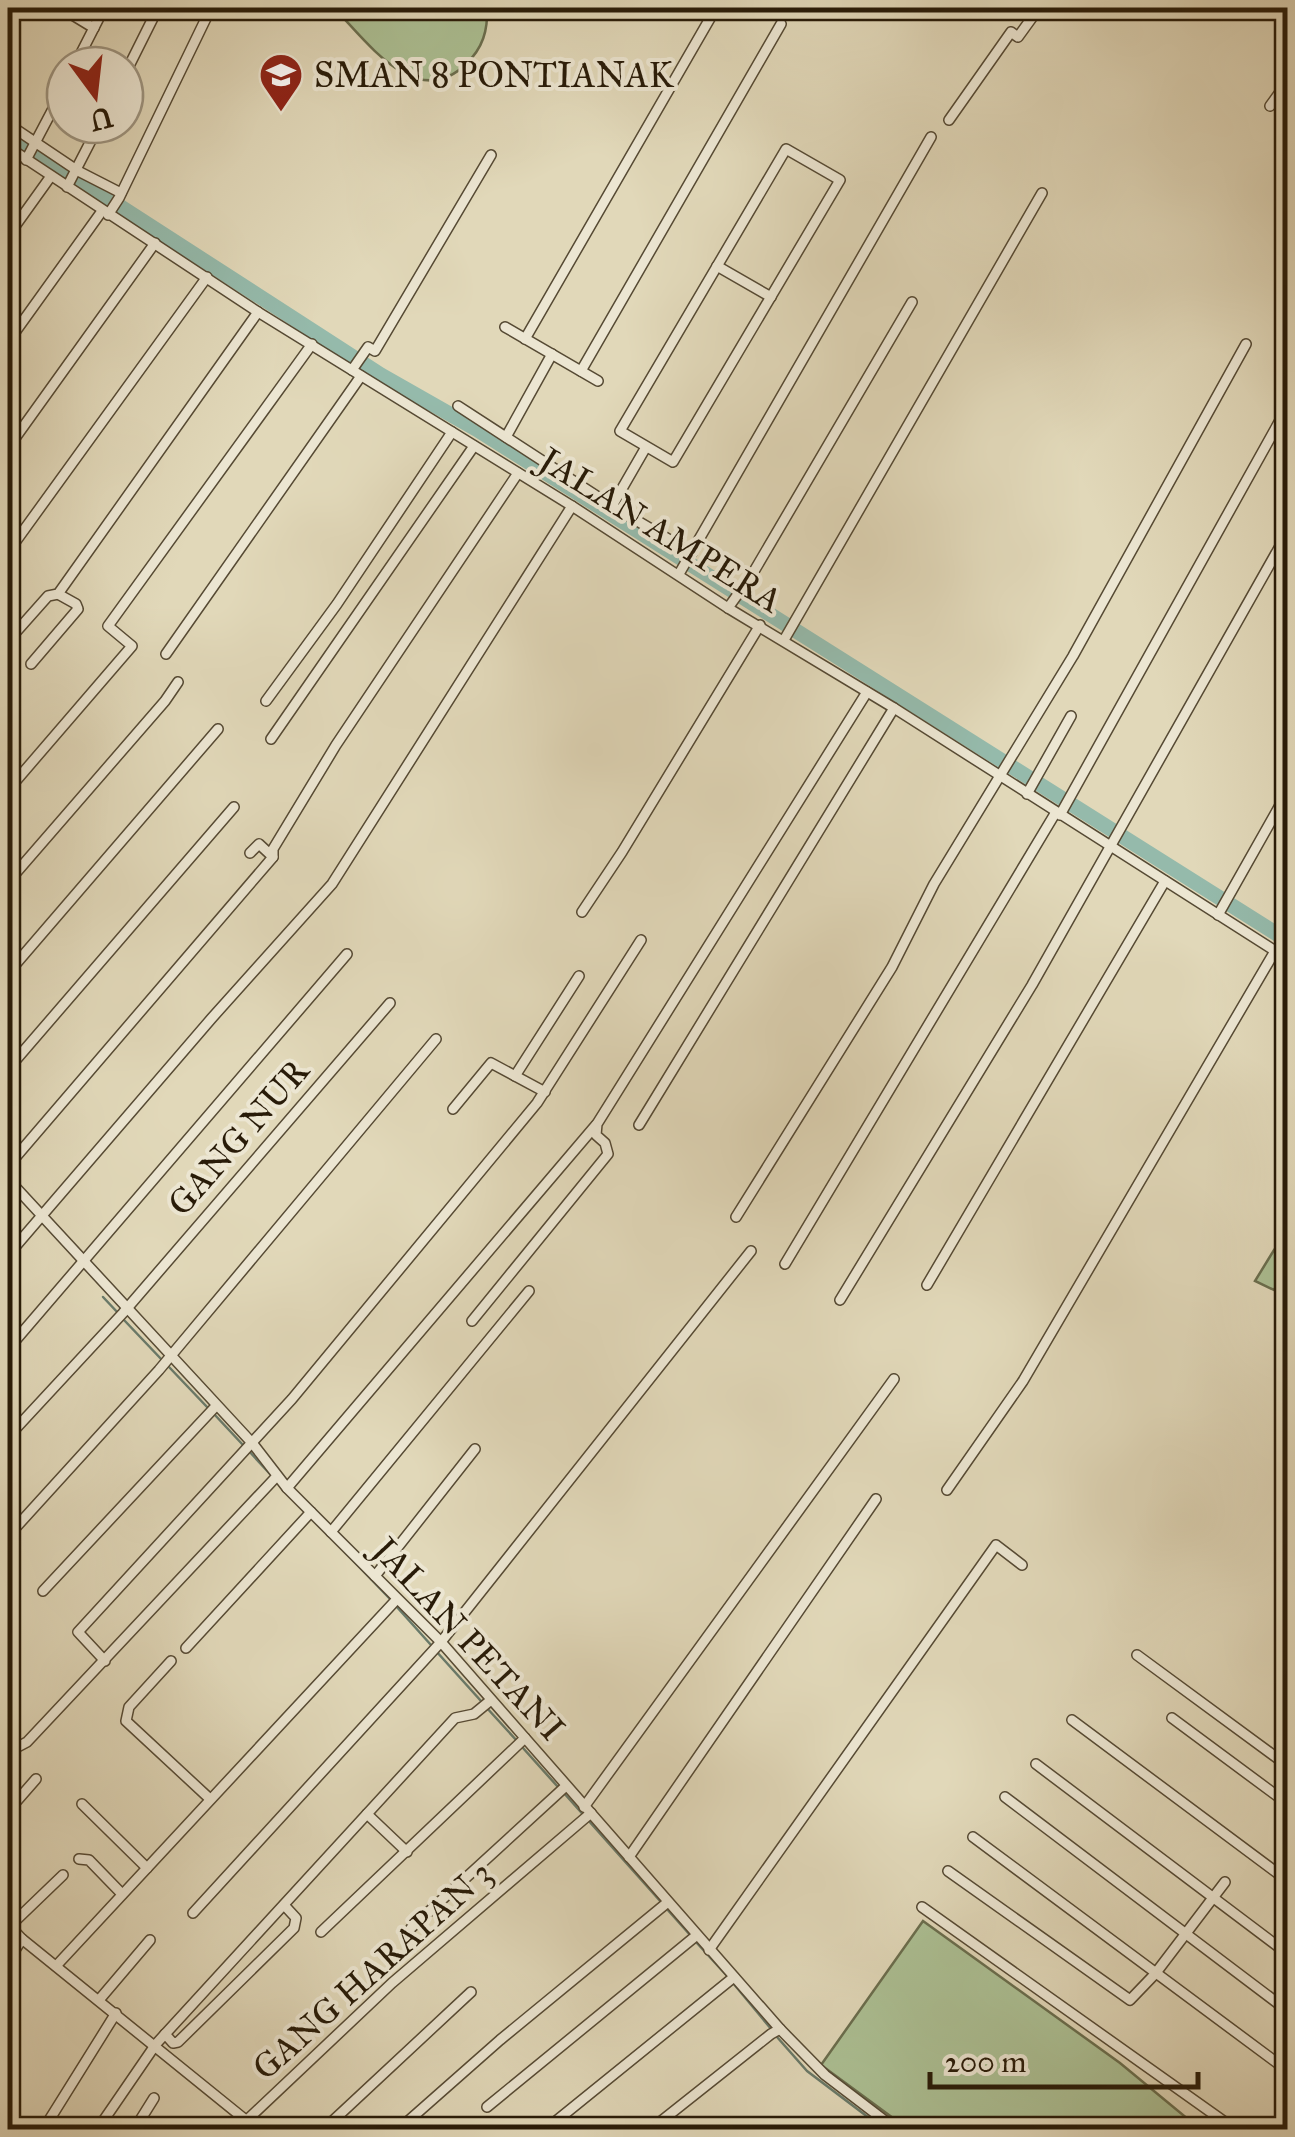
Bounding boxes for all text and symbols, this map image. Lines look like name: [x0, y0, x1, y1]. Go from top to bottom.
north arrow: [45, 45, 145, 145]
school or university icon: SMAN 8 PONTIANAK: [258, 52, 304, 113]
place label: SMAN 8 PONTIANAK: [314, 54, 675, 97]
text: U: [85, 99, 117, 139]
street label: JALAN AMPERA: [528, 436, 790, 623]
street label: GANG NUR: [159, 1049, 319, 1224]
street label: JALAN PETANI: [361, 1526, 574, 1750]
street label: GANG HARAPAN 3: [244, 1851, 501, 2089]
scale bar: [930, 2027, 1198, 2089]
text: 200 m: [945, 2044, 1026, 2080]

